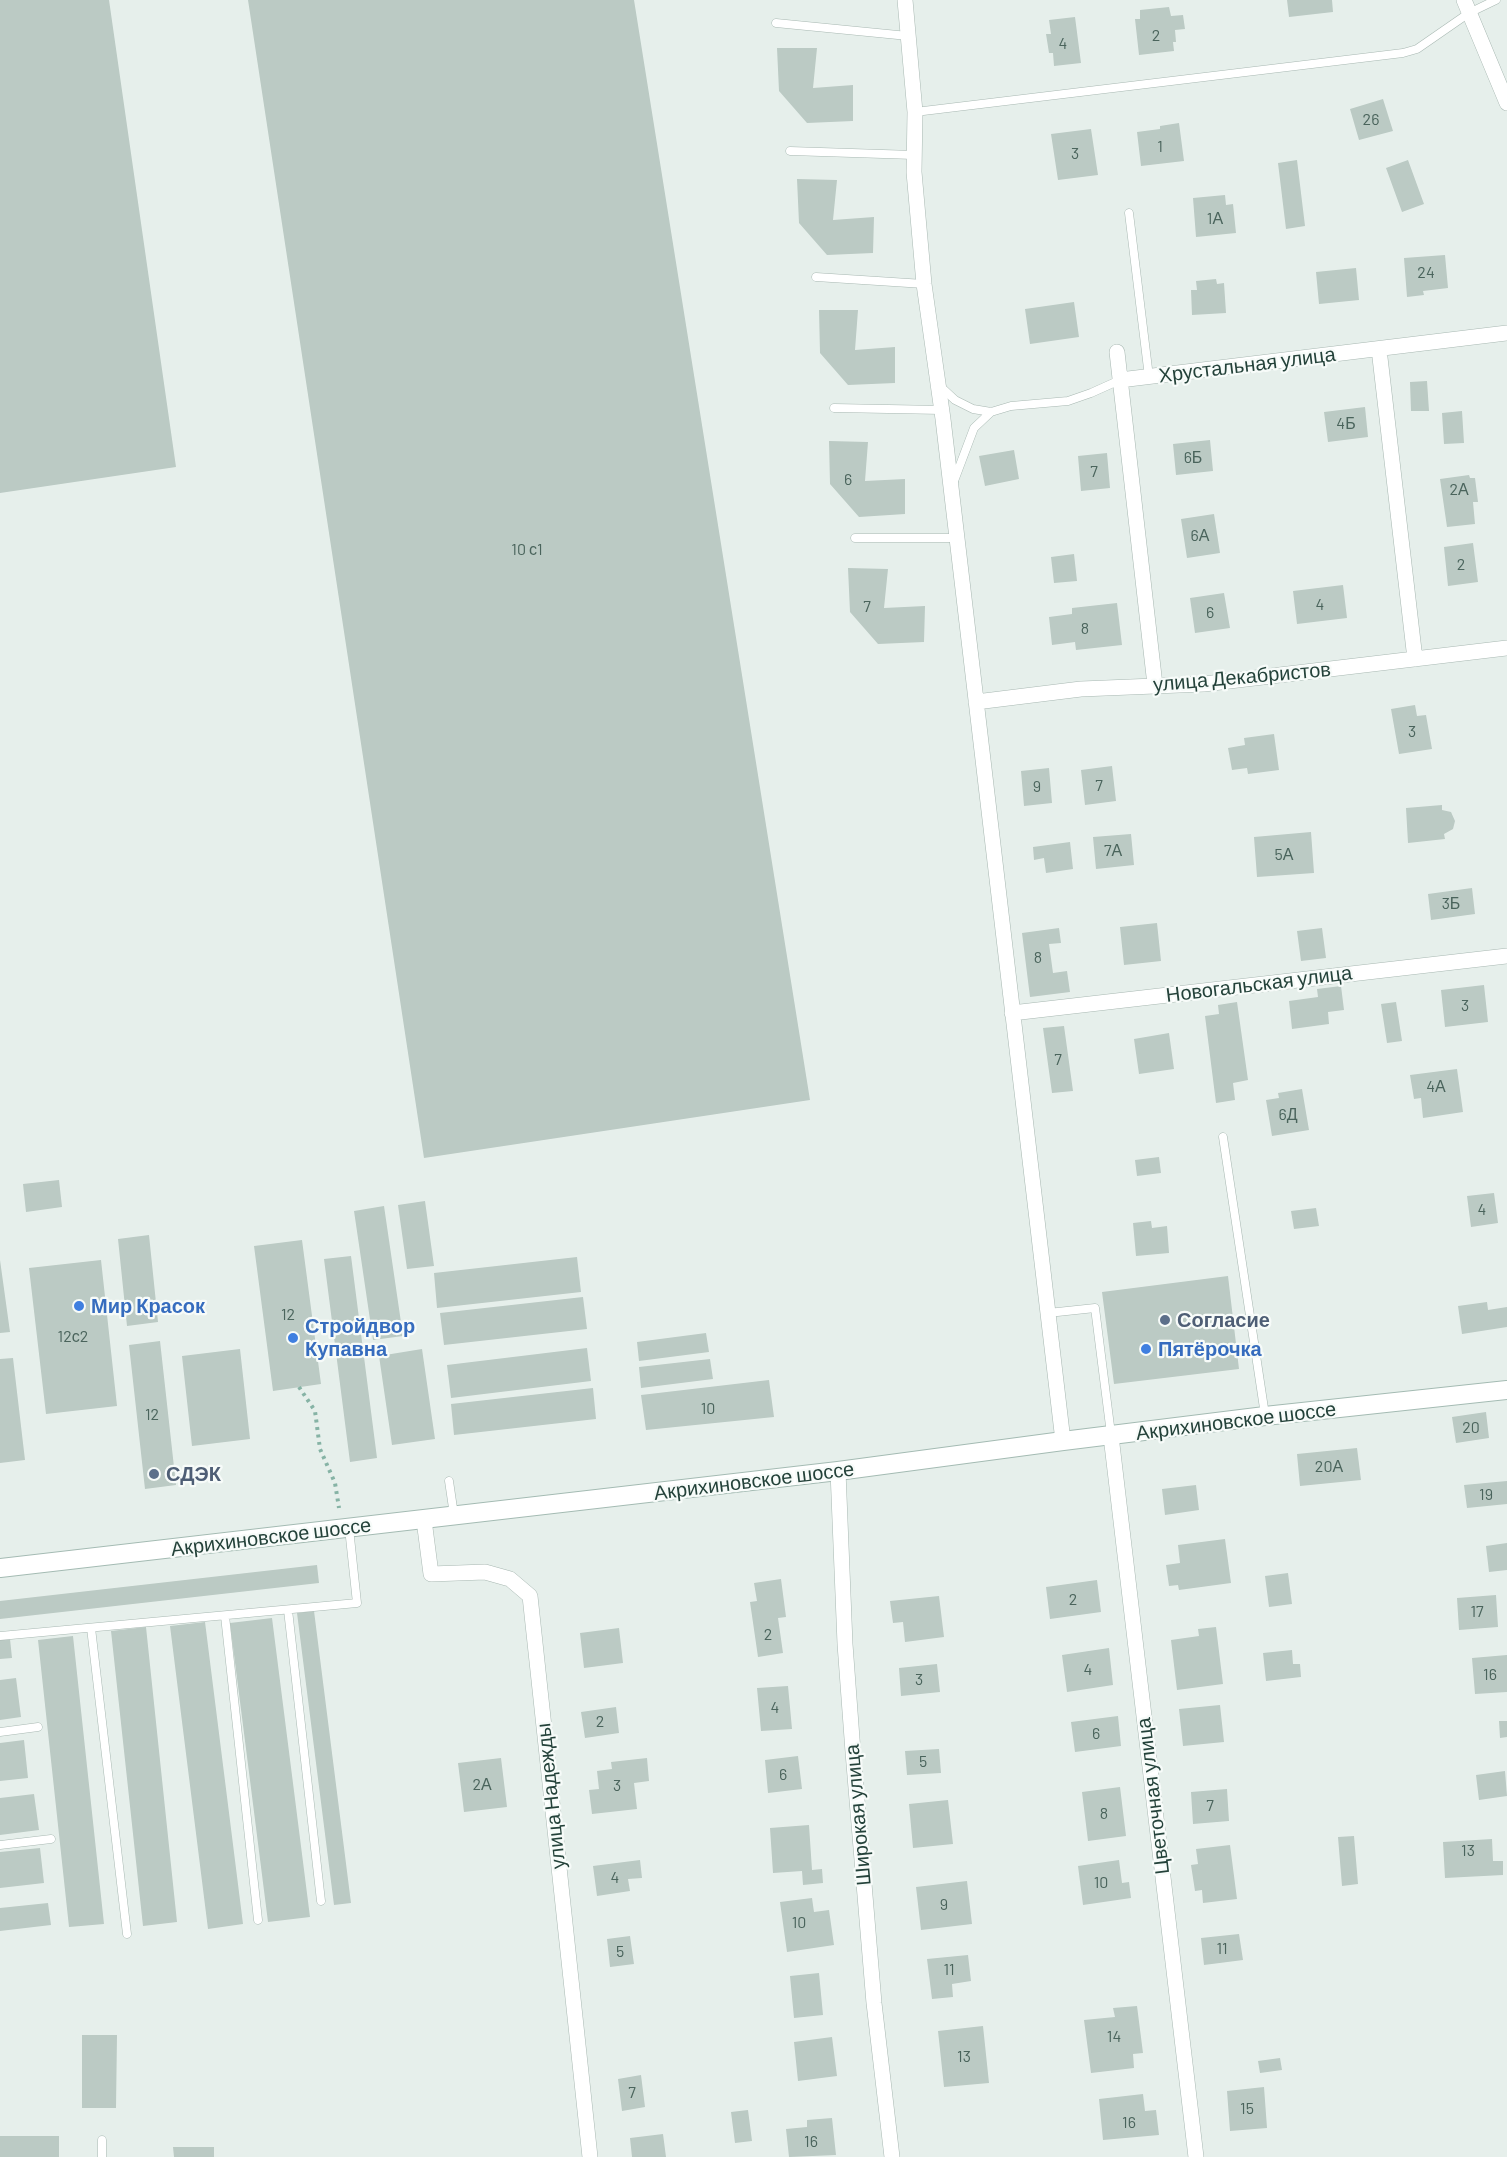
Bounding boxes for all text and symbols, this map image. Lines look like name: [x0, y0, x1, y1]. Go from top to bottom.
house number: 2: [1152, 26, 1160, 46]
house number: 4: [1059, 34, 1067, 54]
house number: 26: [1363, 110, 1379, 130]
house number: 1: [1157, 137, 1163, 157]
house number: 3: [1071, 144, 1079, 164]
house number: 1А: [1207, 209, 1223, 229]
house number: 24: [1417, 263, 1435, 283]
street label: Хрустальная улица: [1157, 342, 1337, 388]
house number: 4Б: [1336, 414, 1356, 434]
house number: 6Б: [1184, 448, 1202, 468]
house number: 7: [1090, 462, 1098, 482]
house number: 6: [844, 470, 852, 490]
house number: 2А: [1449, 480, 1469, 500]
house number: 6А: [1191, 526, 1209, 546]
house number: 10 с1: [511, 540, 543, 560]
house number: 2: [1457, 555, 1465, 575]
house number: 4: [1316, 595, 1324, 615]
house number: 7: [863, 597, 871, 617]
house number: 6: [1206, 603, 1214, 623]
house number: 8: [1081, 619, 1089, 639]
street label: улица Декабристов: [1152, 657, 1332, 697]
house number: 3: [1408, 722, 1416, 742]
house number: 7: [1095, 776, 1103, 796]
house number: 9: [1033, 777, 1041, 797]
house number: 7А: [1104, 841, 1122, 861]
house number: 5А: [1275, 845, 1293, 865]
house number: 3Б: [1442, 894, 1460, 914]
house number: 8: [1034, 948, 1042, 968]
street label: Новогальская улица: [1165, 961, 1353, 1007]
house number: 3: [1461, 996, 1469, 1016]
house number: 7: [1054, 1050, 1062, 1070]
house number: 4А: [1426, 1077, 1446, 1097]
house number: 6Д: [1278, 1105, 1298, 1125]
house number: 4: [1478, 1200, 1486, 1220]
place label: Мир Красок: [91, 1294, 205, 1318]
marker: Мир Красок: [72, 1299, 86, 1313]
house number: 12: [281, 1305, 295, 1325]
place label: Согласие: [1177, 1308, 1270, 1332]
marker: Согласие: [1158, 1313, 1172, 1327]
place label: Стройдвор Купавна: [305, 1314, 415, 1361]
house number: 12с2: [58, 1327, 88, 1347]
marker: Стройдвор Купавна: [286, 1331, 300, 1345]
place label: Пятёрочка: [1158, 1337, 1262, 1361]
marker: Пятёрочка: [1139, 1342, 1153, 1356]
street label: Акрихиновское шоссе: [1134, 1397, 1338, 1445]
house number: 10: [701, 1399, 715, 1419]
house number: 12: [145, 1405, 159, 1425]
house number: 20: [1462, 1418, 1480, 1438]
street label: Акрихиновское шоссе: [652, 1457, 856, 1505]
house number: 20А: [1315, 1457, 1343, 1477]
place label: СДЭК: [166, 1462, 221, 1486]
marker: СДЭК: [147, 1467, 161, 1481]
house number: 19: [1479, 1485, 1493, 1505]
street label: Акрихиновское шоссе: [169, 1513, 373, 1561]
house number: 2: [1069, 1590, 1077, 1610]
house number: 17: [1470, 1602, 1484, 1622]
house number: 2: [764, 1625, 772, 1645]
house number: 4: [1084, 1660, 1092, 1680]
house number: 16: [1483, 1665, 1497, 1685]
house number: 3: [915, 1670, 923, 1690]
house number: 4: [771, 1698, 779, 1718]
house number: 2: [596, 1712, 604, 1732]
street label: Цветочная улица: [1131, 1716, 1175, 1876]
street label: улица Надежды: [531, 1722, 571, 1870]
house number: 6: [1092, 1724, 1100, 1744]
street label: Широкая улица: [840, 1743, 876, 1887]
house number: 5: [919, 1752, 927, 1772]
house number: 6: [779, 1765, 787, 1785]
house number: 2А: [472, 1775, 492, 1795]
house number: 3: [613, 1776, 621, 1796]
house number: 7: [1206, 1796, 1214, 1816]
house number: 8: [1100, 1804, 1108, 1824]
house number: 13: [1461, 1841, 1475, 1861]
house number: 4: [611, 1868, 619, 1888]
house number: 10: [1094, 1873, 1108, 1893]
house number: 9: [940, 1895, 948, 1915]
house number: 10: [792, 1913, 806, 1933]
house number: 11: [1216, 1939, 1228, 1959]
house number: 5: [616, 1942, 624, 1962]
house number: 11: [943, 1960, 955, 1980]
house number: 14: [1107, 2027, 1121, 2047]
house number: 13: [957, 2047, 971, 2067]
house number: 7: [628, 2083, 636, 2103]
house number: 15: [1240, 2099, 1254, 2119]
house number: 16: [1122, 2113, 1136, 2133]
house number: 16: [804, 2132, 818, 2152]

